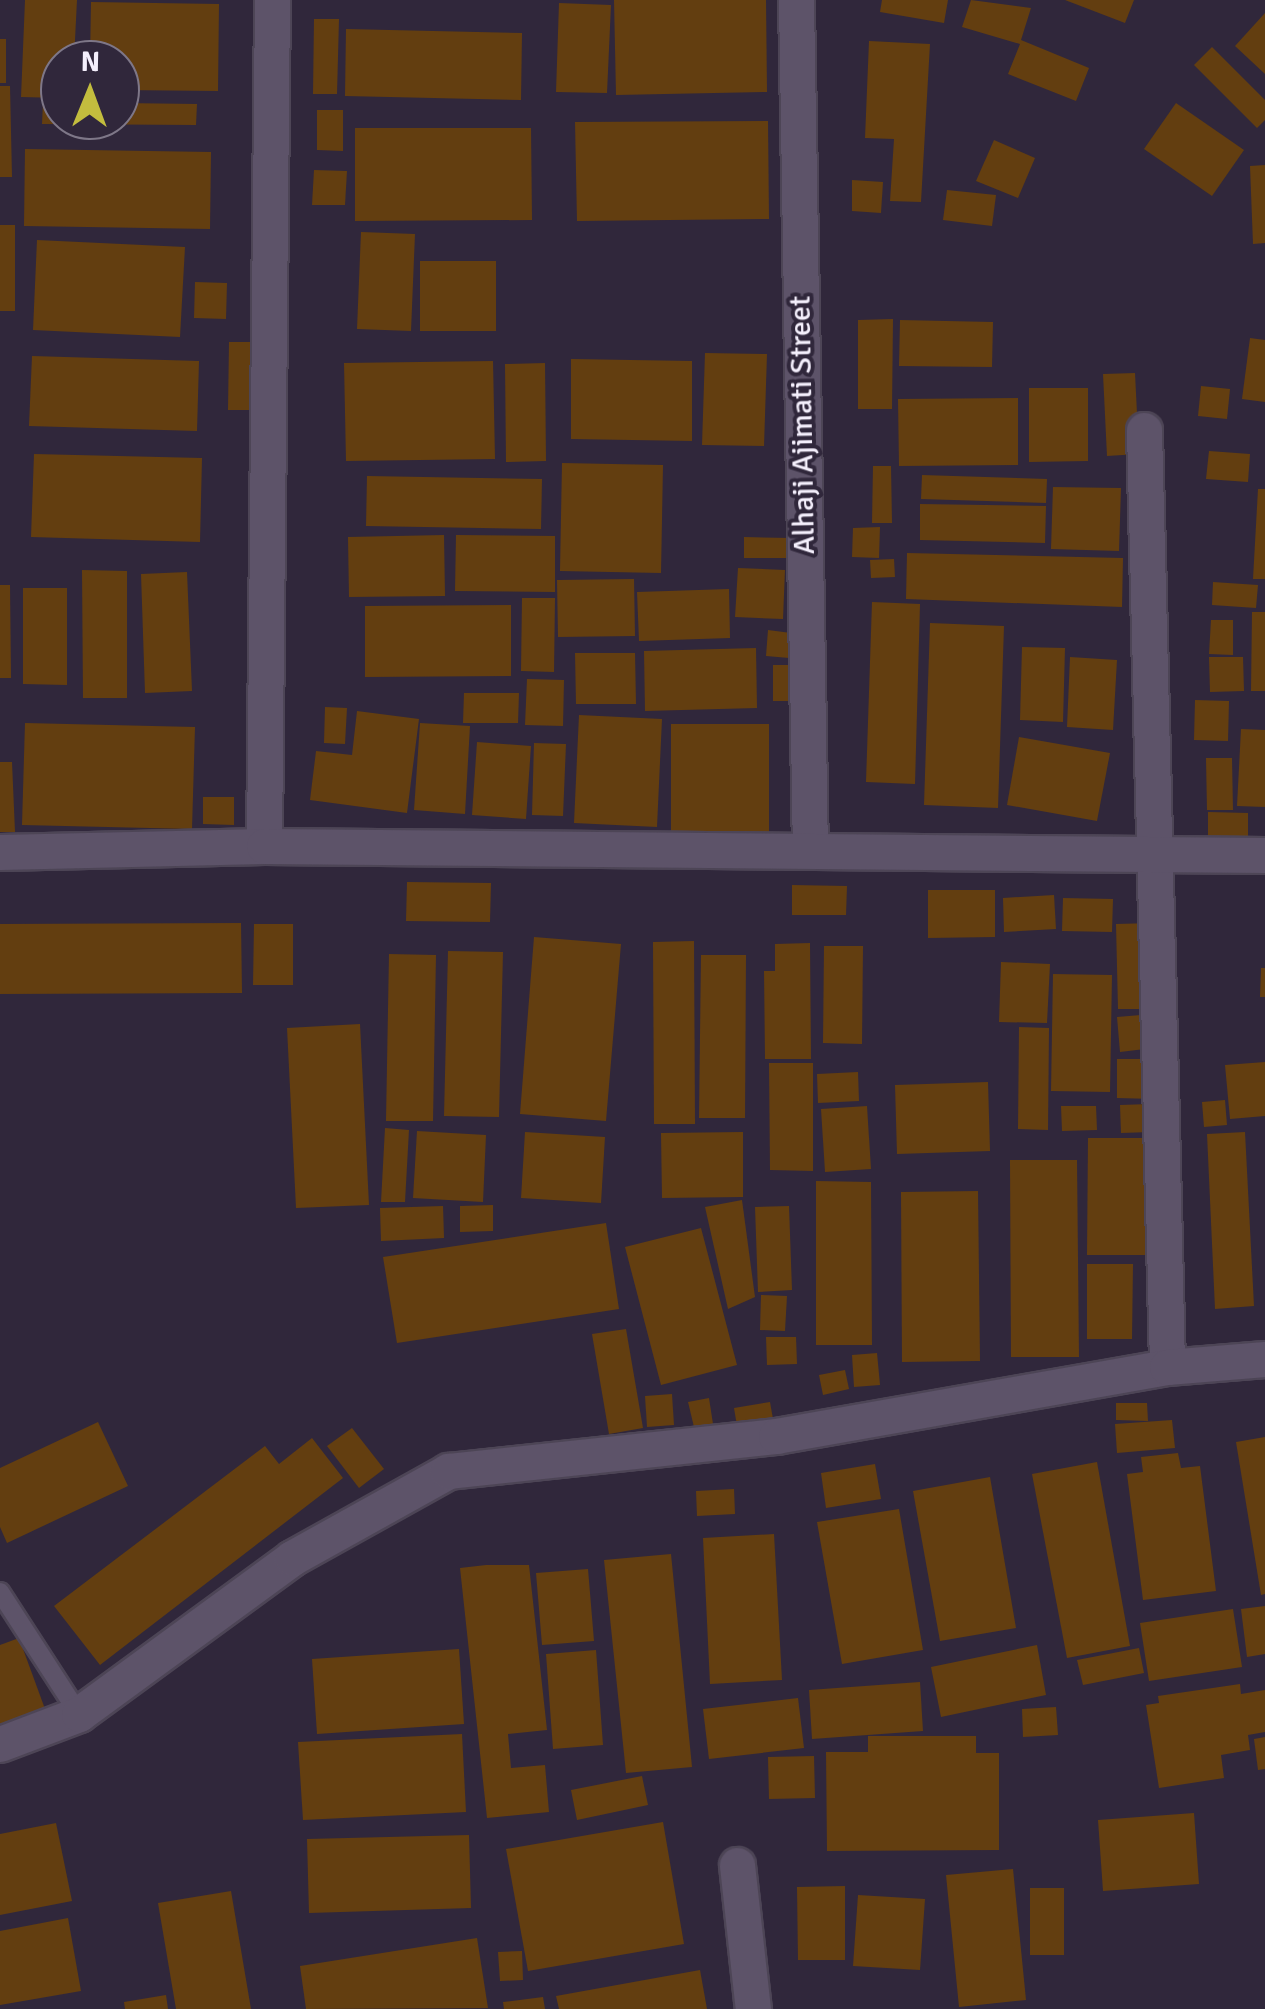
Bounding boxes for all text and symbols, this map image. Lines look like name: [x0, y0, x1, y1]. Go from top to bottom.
north arrow: [40, 40, 140, 140]
text: N: [80, 45, 101, 79]
street label: Alhaji Ajimati Street: [783, 295, 823, 555]

